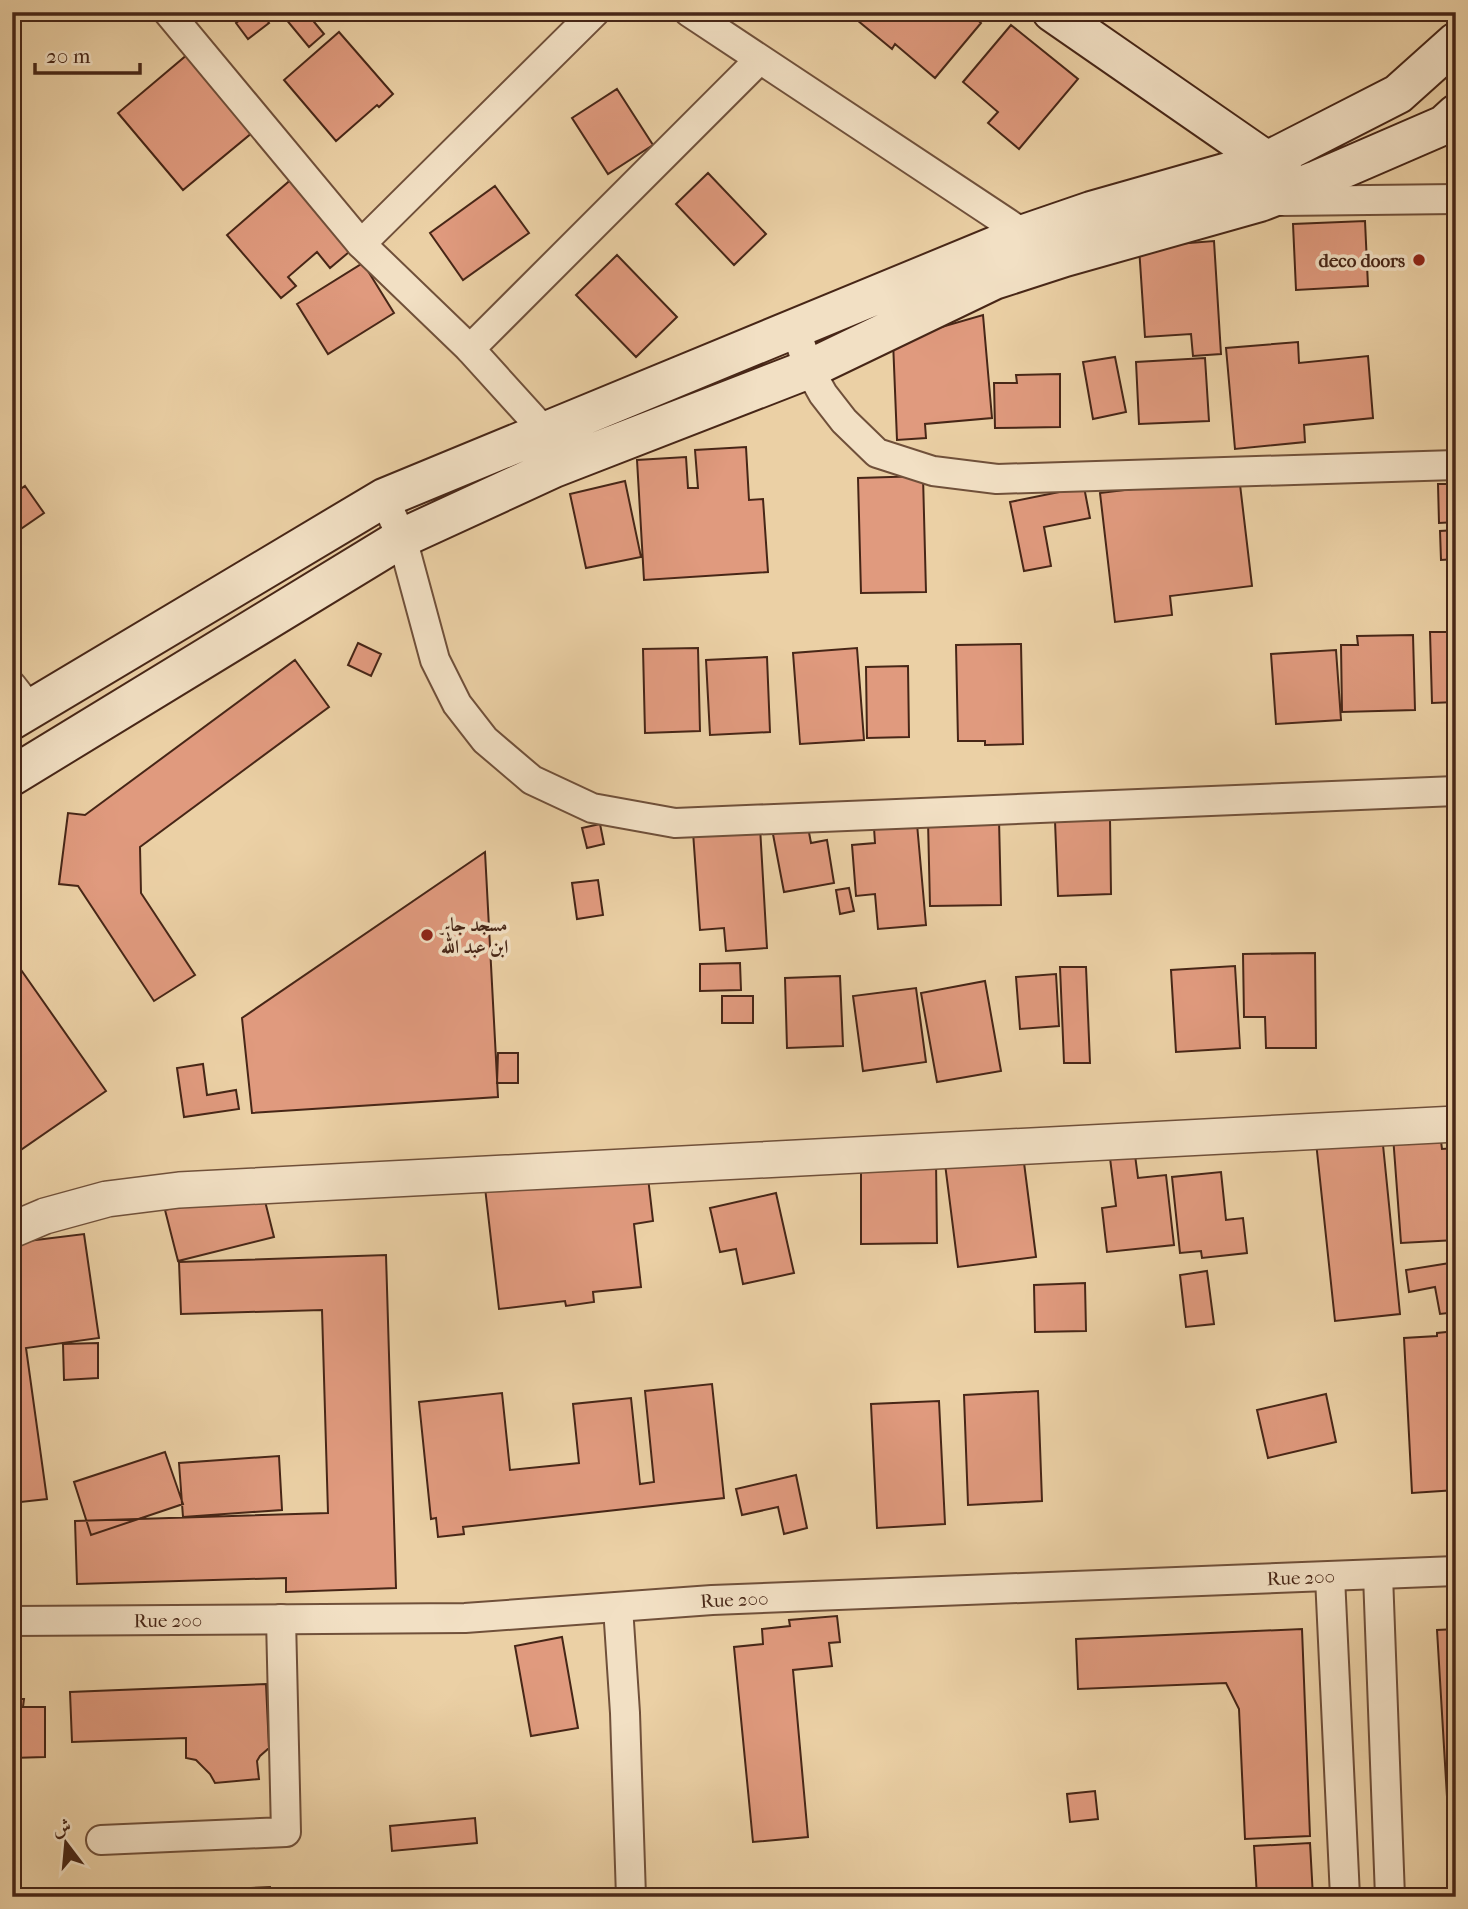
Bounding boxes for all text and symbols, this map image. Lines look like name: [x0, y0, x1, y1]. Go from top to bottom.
scale bar: [35, 32, 140, 76]
text: 20 m: [46, 44, 91, 68]
place label: deco doors: [1319, 250, 1405, 272]
marker: deco doors: [1411, 252, 1427, 268]
place label: مسجد جابر ابن عبد الله: [439, 914, 508, 958]
marker: مسجد جابر ابن عبد الله: [419, 927, 435, 943]
street label: Rue 200: [1266, 1566, 1336, 1590]
street label: Rue 200: [699, 1588, 769, 1613]
street label: Rue 200: [134, 1610, 202, 1632]
north arrow: [32, 1808, 102, 1878]
text: ش: [49, 1814, 74, 1841]

